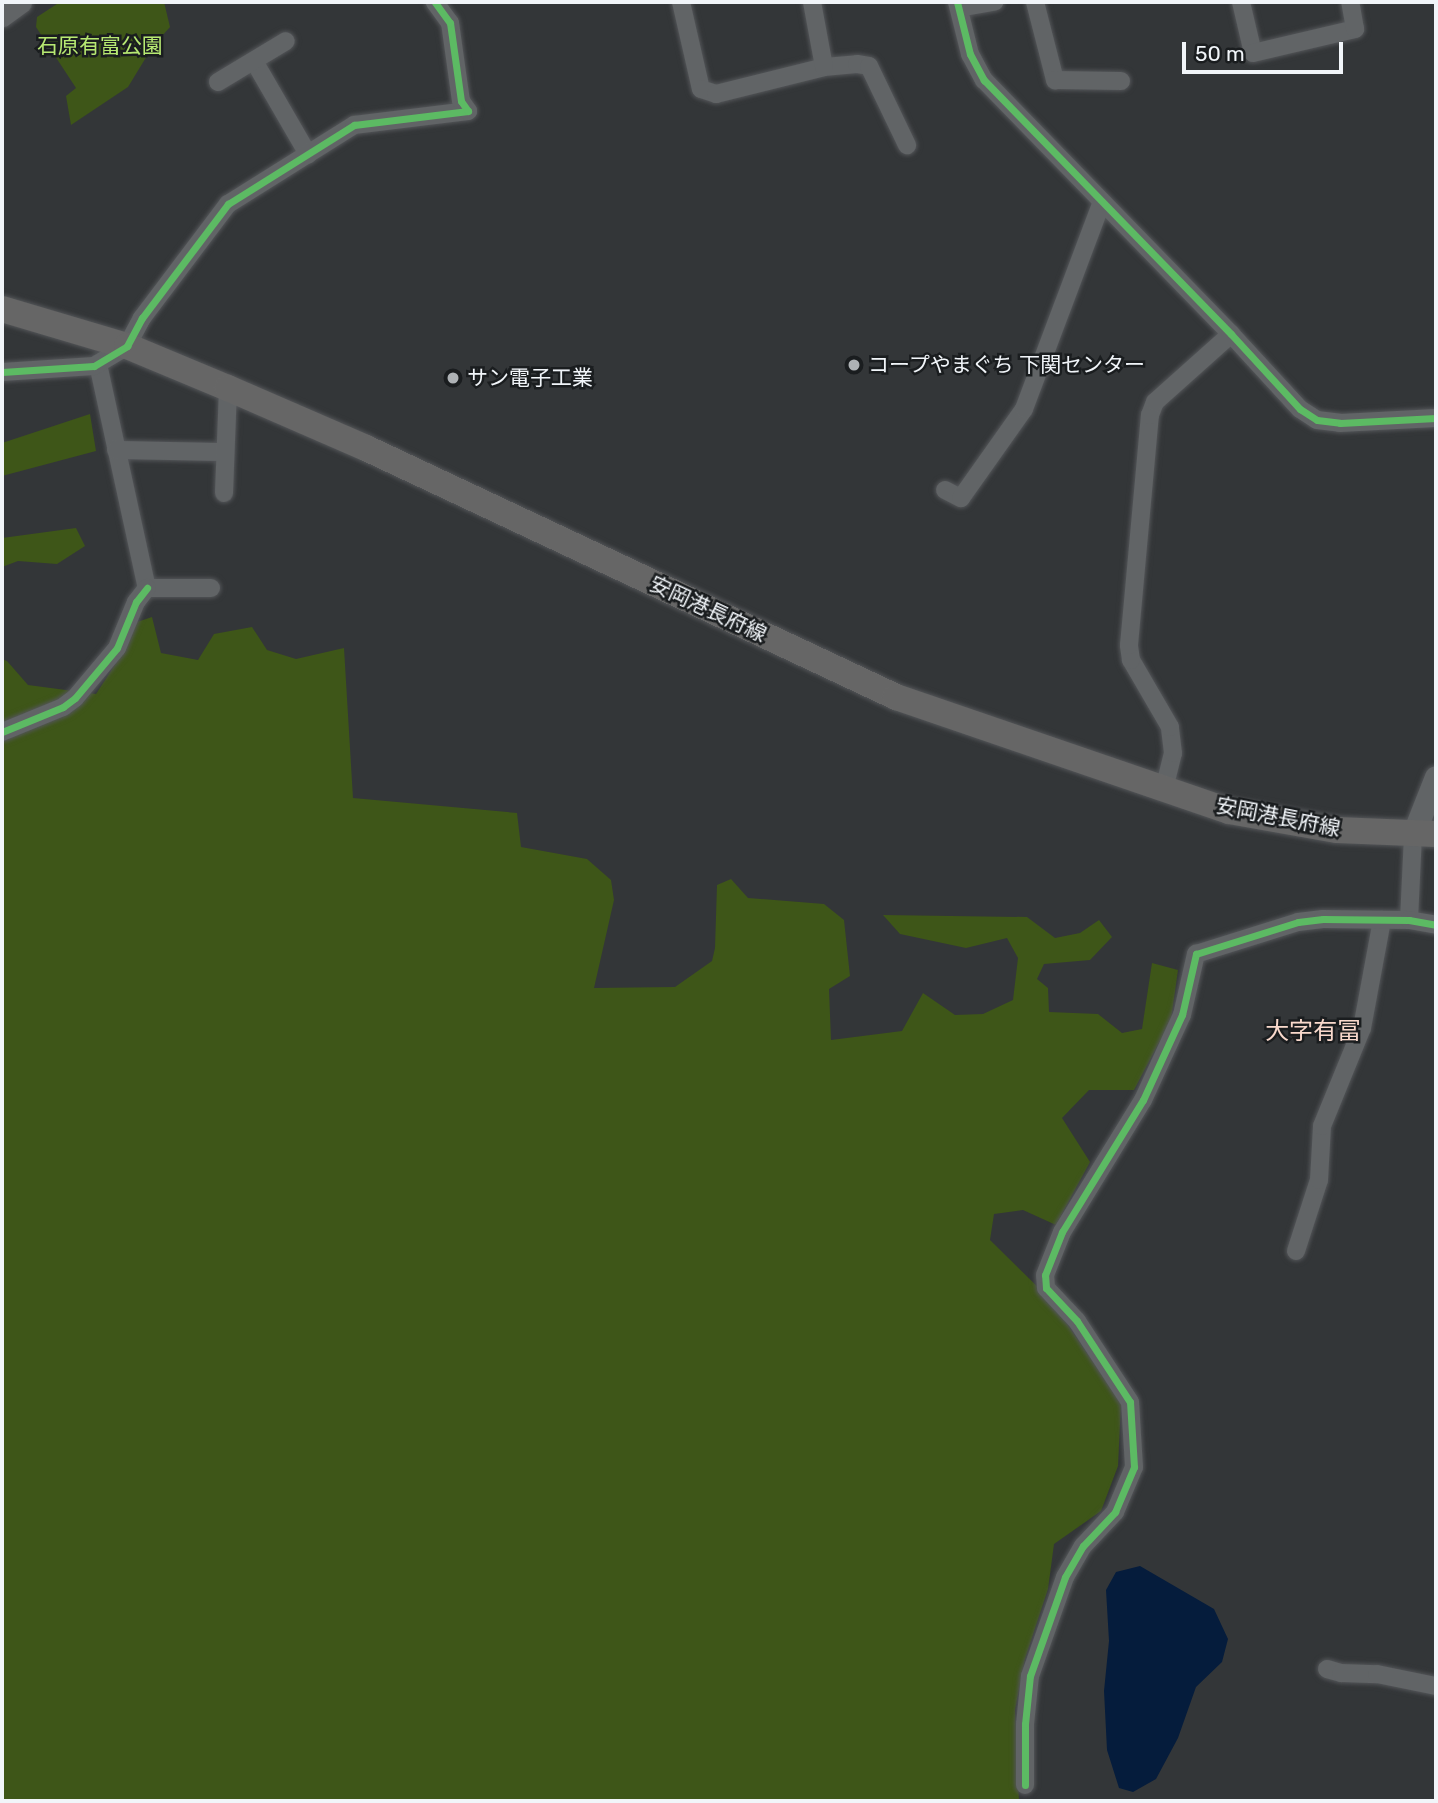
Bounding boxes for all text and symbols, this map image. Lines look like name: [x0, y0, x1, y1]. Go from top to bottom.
scale bar: [1186, 28, 1347, 72]
park label: 石原有富公園: [37, 33, 163, 59]
text: 50 m: [1195, 41, 1245, 66]
place label: コープやまぐち 下関センター: [868, 352, 1146, 378]
marker: コープやまぐち 下関センター: [846, 357, 862, 373]
place label: サン電子工業: [467, 365, 593, 391]
marker: サン電子工業: [445, 370, 461, 386]
street label: 安岡港長府線: [646, 571, 770, 647]
street label: 安岡港長府線: [1214, 793, 1342, 841]
district label: 大字有冨: [1265, 1018, 1361, 1046]

